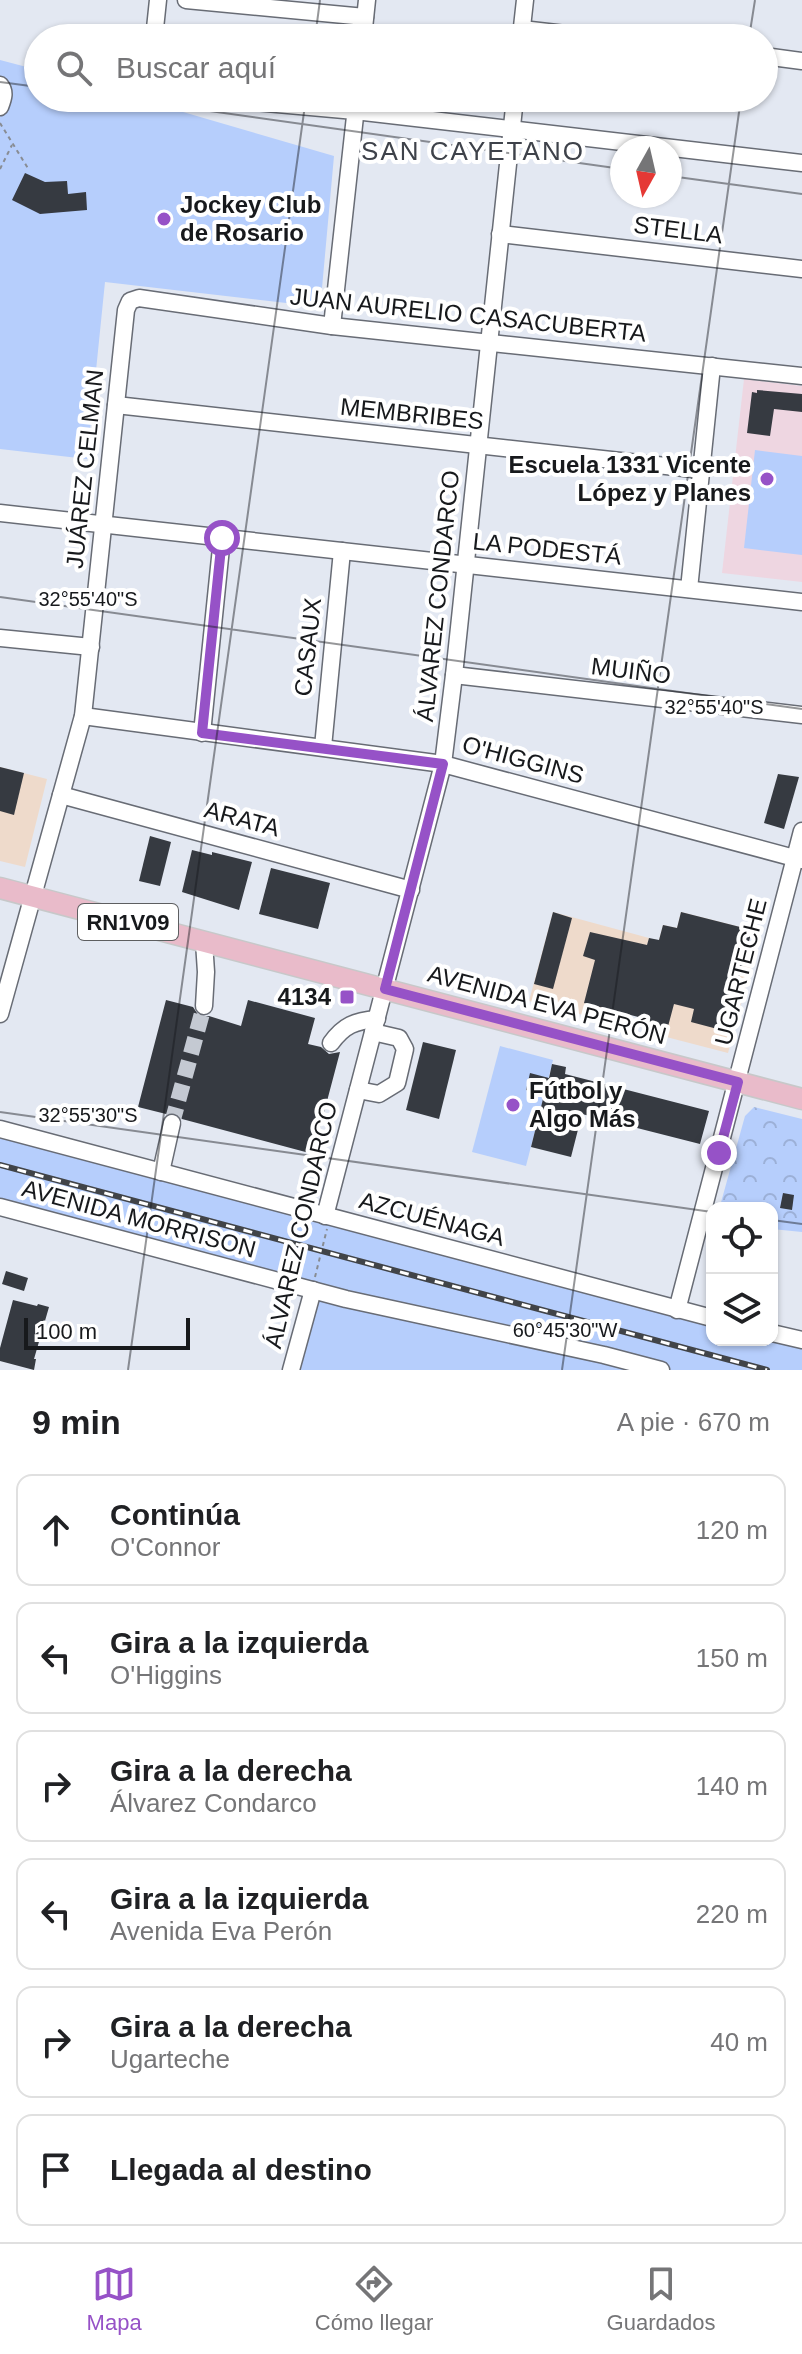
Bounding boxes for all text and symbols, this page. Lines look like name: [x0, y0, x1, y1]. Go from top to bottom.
search box: [24, 24, 778, 112]
icon: search: [52, 46, 96, 90]
text: Buscar aquí: [116, 51, 276, 84]
district label: SAN CAYETANO: [361, 136, 585, 166]
north arrow: [610, 136, 682, 208]
place label: Jockey Club de Rosario: [180, 191, 321, 246]
marker: Jockey Club de Rosario: [155, 210, 173, 228]
street label: STELLA: [632, 211, 724, 248]
street label: JUAN AURELIO CASACUBERTA: [289, 282, 647, 347]
street label: JUÁREZ CELMAN: [61, 368, 108, 570]
street label: MEMBRIBES: [339, 393, 485, 434]
place label: Escuela 1331 Vicente López y Planes: [509, 451, 751, 506]
street label: ÁLVAREZ CONDARCO: [411, 469, 464, 723]
marker: Escuela 1331 Vicente López y Planes: [758, 470, 776, 488]
route start: [204, 520, 240, 556]
street label: LA PODESTÁ: [471, 527, 623, 570]
text: 32°55'40"S: [39, 588, 138, 610]
street label: CASAUX: [289, 596, 326, 697]
street label: MUIÑO: [590, 652, 672, 689]
text: 32°55'40"S: [665, 696, 764, 718]
street label: O'HIGGINS: [459, 730, 587, 789]
street label: ARATA: [202, 796, 283, 841]
street label: UGARTECHE: [709, 896, 772, 1048]
road number: RN1V09: [78, 904, 178, 940]
street label: AVENIDA EVA PERÓN: [425, 960, 669, 1049]
place label: 4134: [278, 983, 332, 1010]
marker: 4134: [338, 988, 356, 1006]
place label: Fútbol y Algo Más: [529, 1077, 636, 1132]
marker: Fútbol y Algo Más: [504, 1096, 522, 1114]
street label: ÁLVAREZ CONDARCO: [259, 1099, 342, 1351]
text: 32°55'30"S: [39, 1104, 138, 1126]
route end: [701, 1135, 737, 1171]
street label: AVENIDA MORRISON: [19, 1174, 259, 1263]
street label: AZCUÉNAGA: [357, 1186, 508, 1251]
map controls: [706, 1202, 778, 1346]
button: locate: [706, 1202, 778, 1274]
button: layers: [706, 1274, 778, 1346]
scale bar: [24, 1314, 190, 1350]
text: 100 m: [36, 1319, 97, 1344]
text: 60°45'30"W: [513, 1319, 617, 1341]
text: 9 min: [32, 1403, 121, 1441]
text: A pie · 670 m: [617, 1407, 770, 1437]
text: Continúa: [110, 1498, 240, 1531]
icon: ahead: [34, 1508, 78, 1552]
text: 120 m: [696, 1515, 768, 1545]
text: O'Connor: [110, 1532, 220, 1562]
text: Gira a la izquierda: [110, 1626, 368, 1659]
icon: left: [34, 1636, 78, 1680]
text: 150 m: [696, 1643, 768, 1673]
text: O'Higgins: [110, 1660, 222, 1690]
text: Gira a la derecha: [110, 1754, 352, 1787]
icon: right: [34, 1764, 78, 1808]
text: 140 m: [696, 1771, 768, 1801]
text: Álvarez Condarco: [110, 1788, 317, 1818]
text: Gira a la izquierda: [110, 1882, 368, 1915]
icon: left: [34, 1892, 78, 1936]
text: 220 m: [696, 1899, 768, 1929]
text: Avenida Eva Perón: [110, 1916, 332, 1946]
text: Gira a la derecha: [110, 2010, 352, 2043]
icon: right: [34, 2020, 78, 2064]
text: 40 m: [710, 2027, 768, 2057]
text: Ugarteche: [110, 2044, 230, 2074]
icon: arrive: [34, 2148, 78, 2192]
text: Llegada al destino: [110, 2153, 372, 2186]
tab: Mapa: [87, 2262, 142, 2336]
tab: Cómo llegar: [315, 2262, 433, 2336]
tab: Guardados: [607, 2262, 715, 2336]

